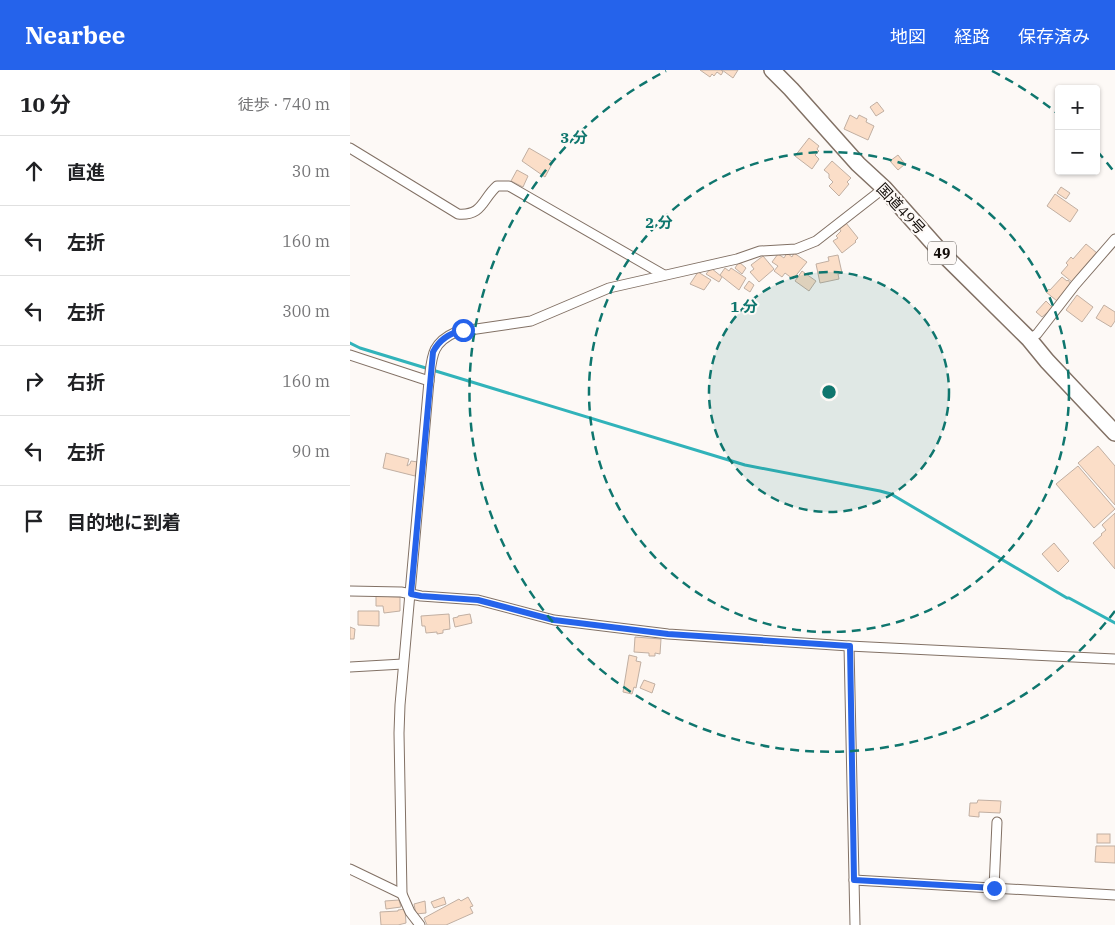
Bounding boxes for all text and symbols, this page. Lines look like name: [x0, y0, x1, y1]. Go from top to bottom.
text: Nearbee: [25, 19, 125, 51]
text: 地図: [890, 25, 926, 48]
text: 経路: [954, 25, 990, 48]
text: 保存済み: [1018, 25, 1090, 48]
map controls: [1055, 85, 1100, 175]
button: +: [1055, 85, 1100, 130]
text: 10 分: [20, 90, 71, 118]
text: 徒歩 · 740 m: [238, 94, 330, 114]
text: 3 分: [560, 128, 588, 147]
button: −: [1055, 130, 1100, 175]
icon: ahead: [20, 157, 48, 185]
text: 直進: [67, 160, 105, 184]
text: 30 m: [292, 161, 330, 181]
street label: 国道49号: [873, 179, 930, 238]
text: 2 分: [645, 213, 673, 232]
icon: left: [20, 227, 48, 255]
text: 左折: [67, 230, 105, 254]
text: 160 m: [282, 231, 330, 251]
road number: 49: [928, 242, 956, 264]
icon: left: [20, 297, 48, 325]
text: 1 分: [730, 297, 758, 316]
text: 左折: [67, 300, 105, 324]
text: 300 m: [282, 301, 330, 321]
route start: [452, 319, 475, 342]
icon: right: [20, 367, 48, 395]
text: 右折: [67, 370, 105, 394]
text: 160 m: [282, 371, 330, 391]
centre of rings: [820, 383, 838, 401]
icon: left: [20, 437, 48, 465]
text: 左折: [67, 440, 105, 464]
text: 90 m: [292, 441, 330, 461]
icon: arrive: [20, 507, 48, 535]
text: 目的地に到着: [67, 510, 181, 534]
route end: [983, 877, 1006, 900]

